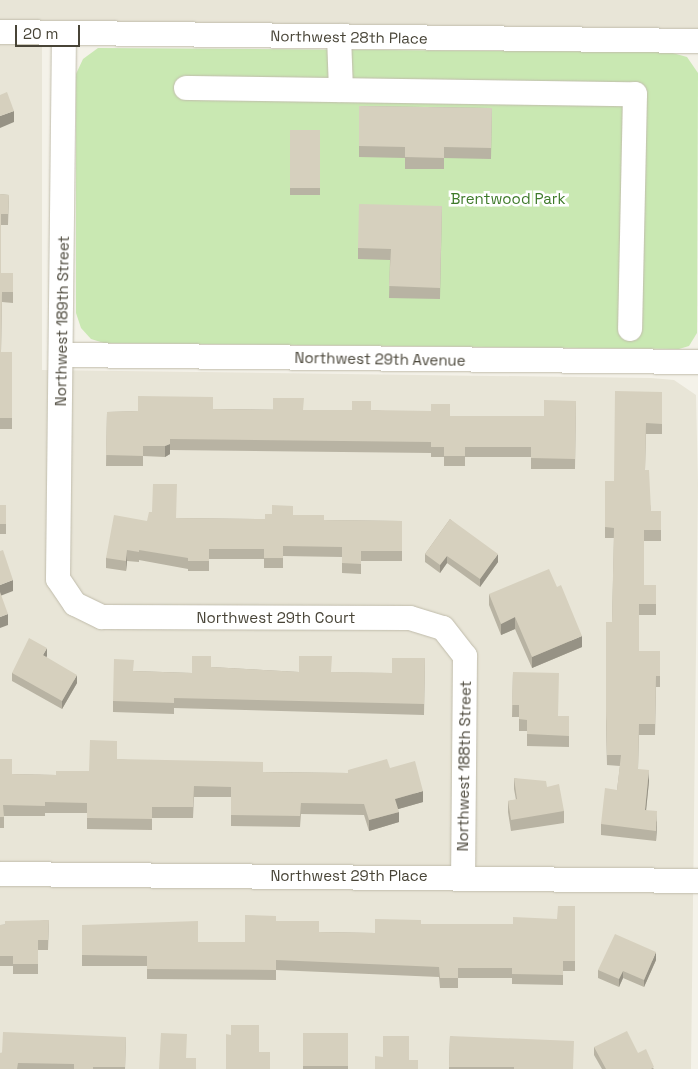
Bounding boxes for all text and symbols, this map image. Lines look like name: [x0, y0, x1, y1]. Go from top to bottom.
scale bar: [18, 15, 82, 47]
text: 20 m: [23, 24, 58, 43]
street label: Northwest 28th Place: [270, 27, 428, 47]
park label: Brentwood Park: [450, 190, 566, 208]
street label: Northwest 189th Street: [52, 235, 72, 407]
street label: Northwest 29th Avenue: [294, 349, 466, 369]
street label: Northwest 29th Court: [197, 609, 355, 627]
street label: Northwest 188th Street: [454, 680, 474, 852]
street label: Northwest 29th Place: [270, 867, 428, 885]

